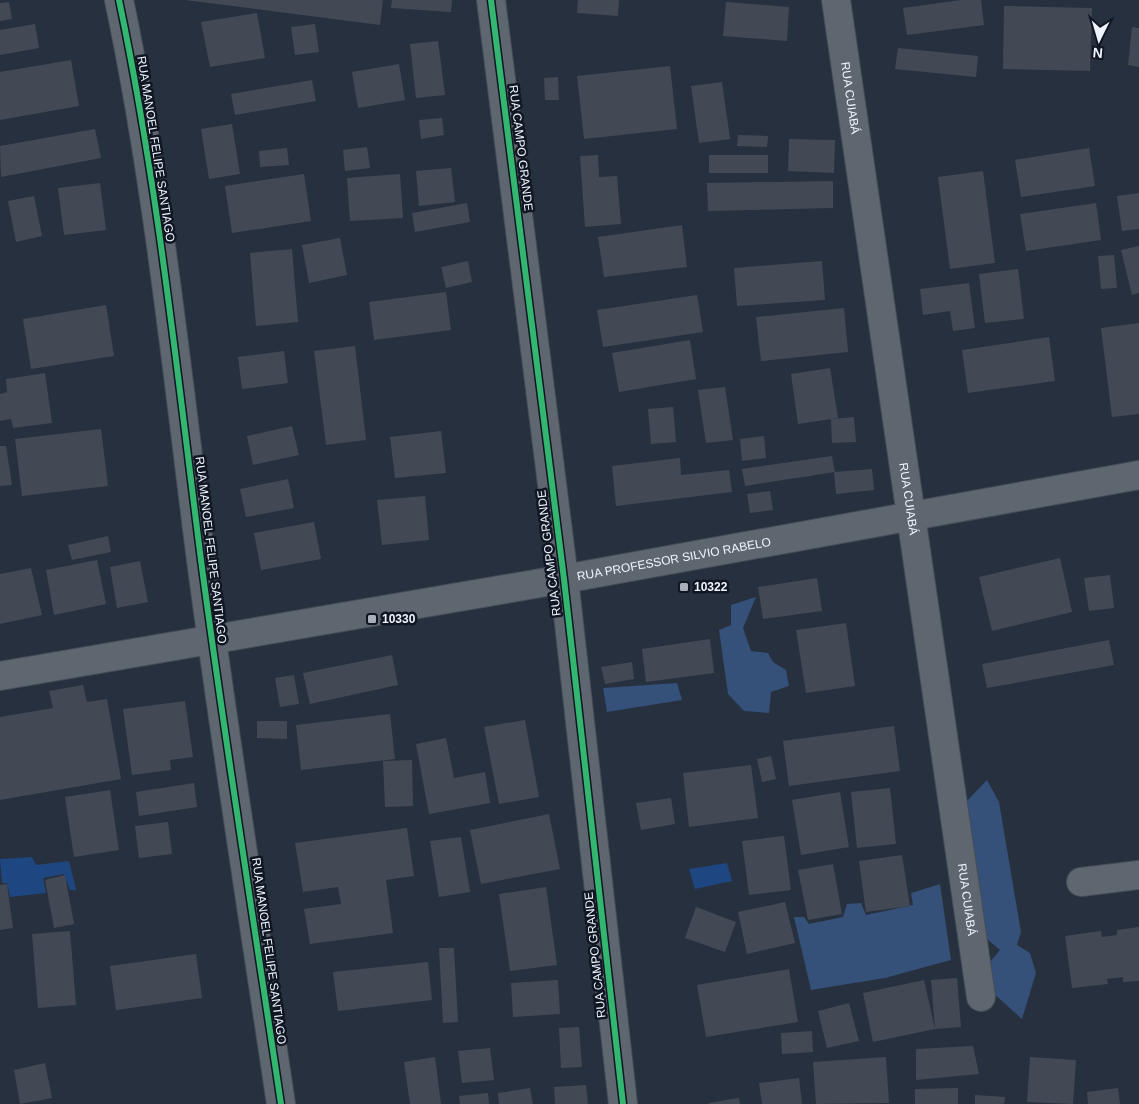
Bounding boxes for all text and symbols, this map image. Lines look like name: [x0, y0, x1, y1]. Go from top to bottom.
north arrow: [1074, 15, 1124, 65]
text: N: [1092, 45, 1104, 61]
street label: RUA MANOEL FELIPE SANTIAGO: [134, 55, 178, 243]
street label: RUA CUIABÁ: [838, 61, 863, 135]
street label: RUA CAMPO GRANDE: [506, 84, 536, 212]
street label: RUA MANOEL FELIPE SANTIAGO: [193, 456, 229, 644]
street label: RUA CUIABÁ: [896, 462, 922, 536]
street label: RUA CAMPO GRANDE: [534, 489, 564, 617]
street label: RUA PROFESSOR SILVIO RABELO: [576, 535, 772, 584]
place label: 10322: [694, 580, 728, 594]
marker: 10322: [678, 581, 690, 593]
place label: 10330: [382, 612, 416, 626]
marker: 10330: [366, 613, 378, 625]
street label: RUA MANOEL FELIPE SANTIAGO: [249, 857, 289, 1045]
street label: RUA CUIABÁ: [955, 863, 980, 937]
street label: RUA CAMPO GRANDE: [581, 891, 609, 1019]

